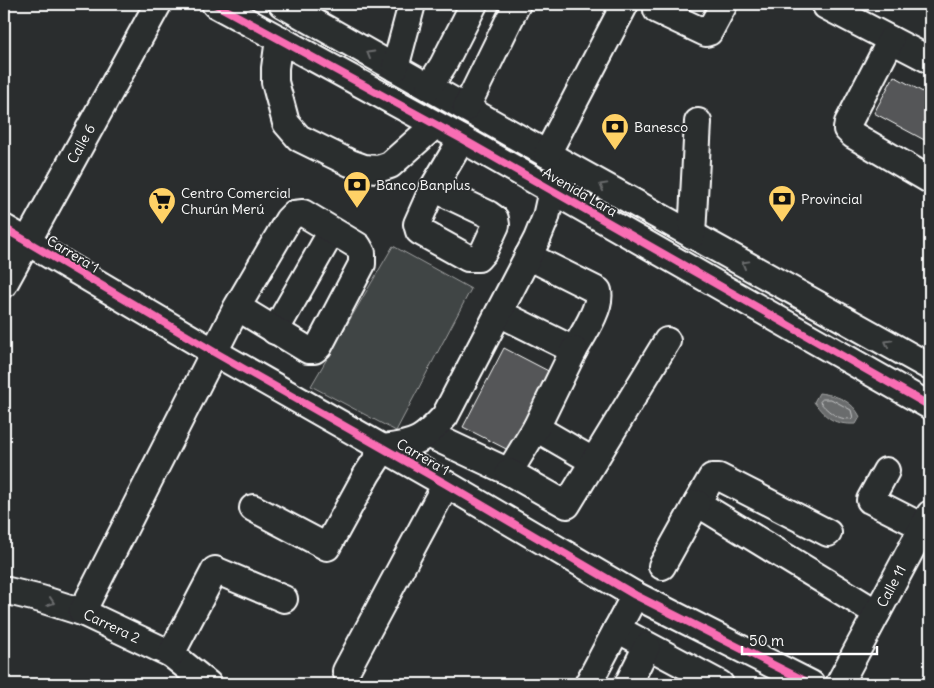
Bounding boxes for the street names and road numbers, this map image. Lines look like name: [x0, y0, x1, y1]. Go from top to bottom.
street label: Calle 6: [63, 121, 99, 167]
street label: Avenida Lara: [540, 163, 620, 221]
street label: Carrera 1: [43, 231, 103, 277]
street label: Carrera 1: [393, 435, 453, 479]
street label: Calle 11: [873, 562, 910, 610]
street label: Carrera 2: [81, 605, 143, 647]

